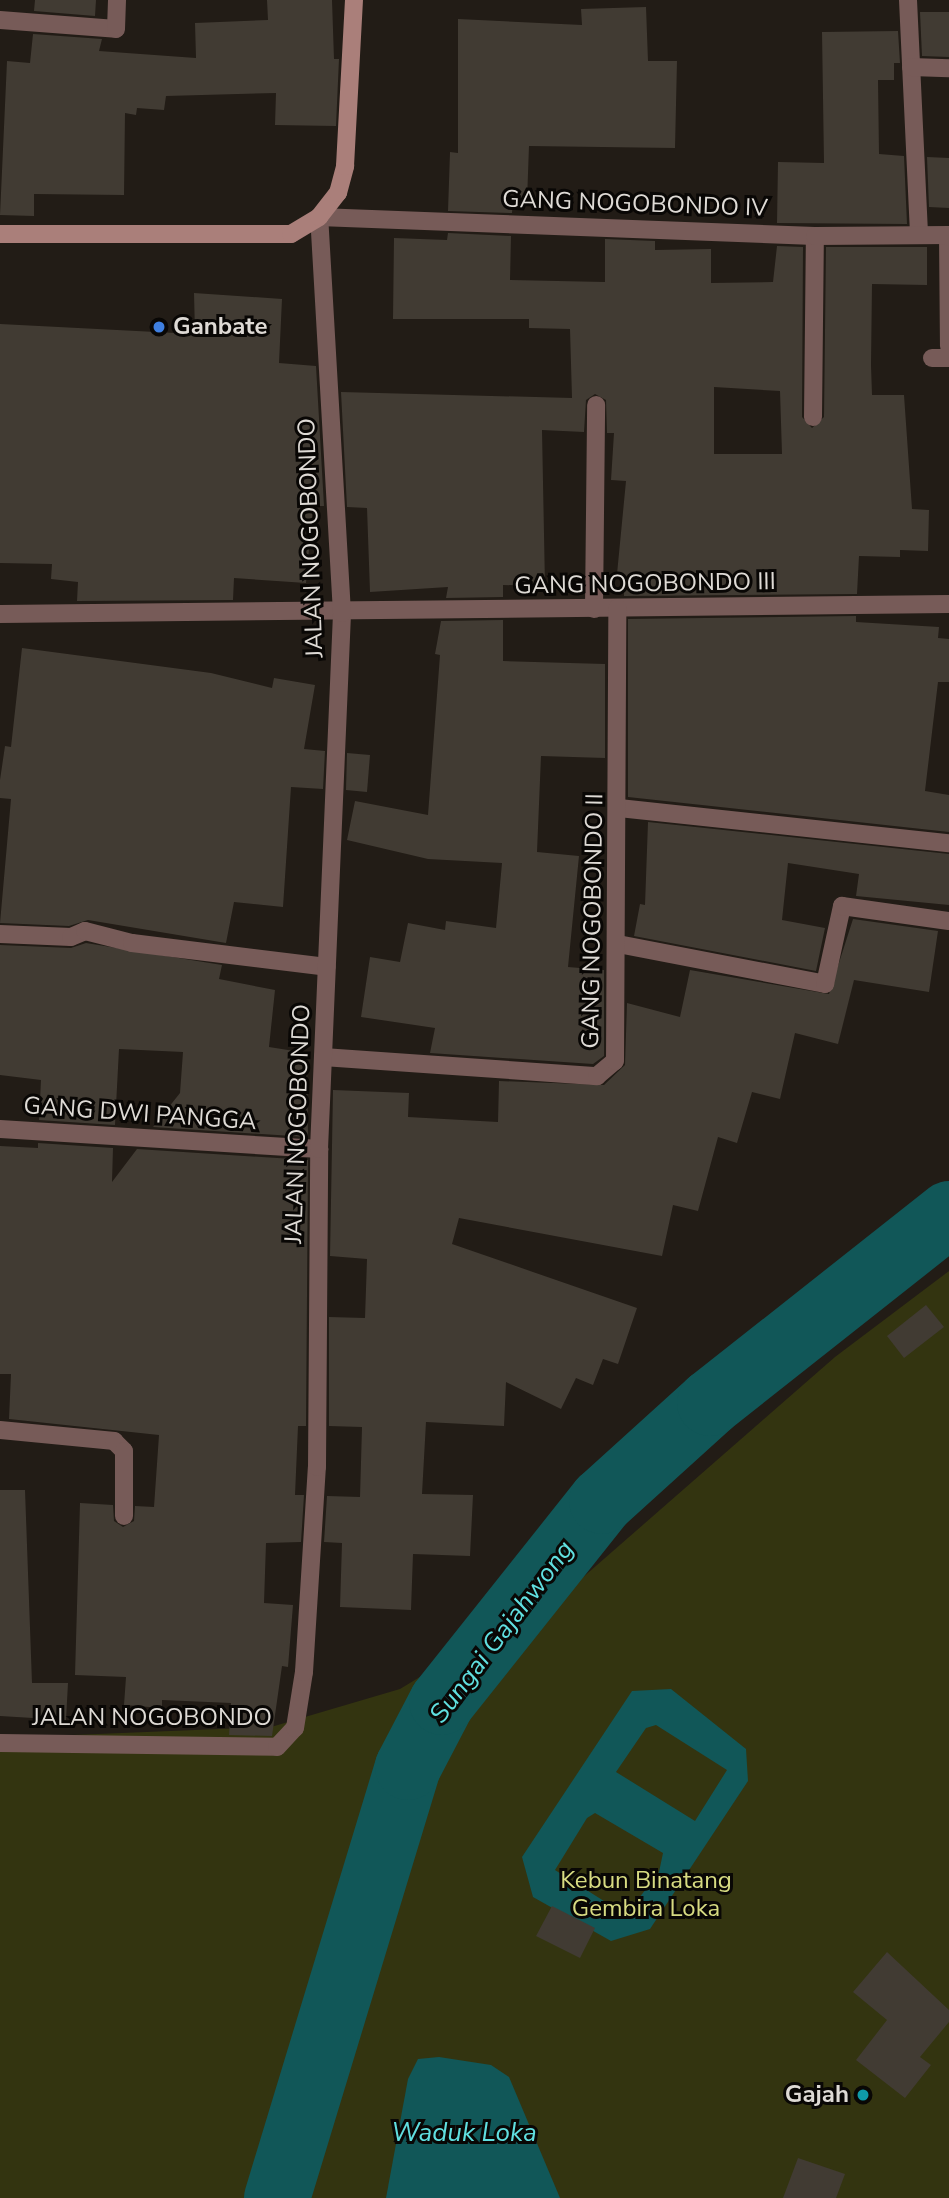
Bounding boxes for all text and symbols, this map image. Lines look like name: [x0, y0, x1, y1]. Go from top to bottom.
street label: GANG NOGOBONDO IV: [502, 185, 768, 223]
place label: Ganbate: [173, 313, 267, 341]
marker: Ganbate: [151, 319, 167, 335]
street label: JALAN NOGOBONDO: [292, 418, 330, 658]
street label: GANG NOGOBONDO III: [514, 567, 776, 601]
street label: GANG NOGOBONDO II: [576, 793, 610, 1049]
street label: JALAN NOGOBONDO: [279, 1004, 317, 1244]
street label: GANG DWI PANGGA: [23, 1091, 257, 1137]
water label: Sungai Gajahwong: [423, 1535, 581, 1729]
street label: JALAN NOGOBONDO: [32, 1704, 272, 1732]
park label: Kebun Binatang Gembira Loka: [560, 1867, 732, 1923]
place label: Gajah: [785, 2081, 849, 2109]
marker: Gajah: [855, 2087, 871, 2103]
water label: Waduk Loka: [391, 2117, 537, 2149]

